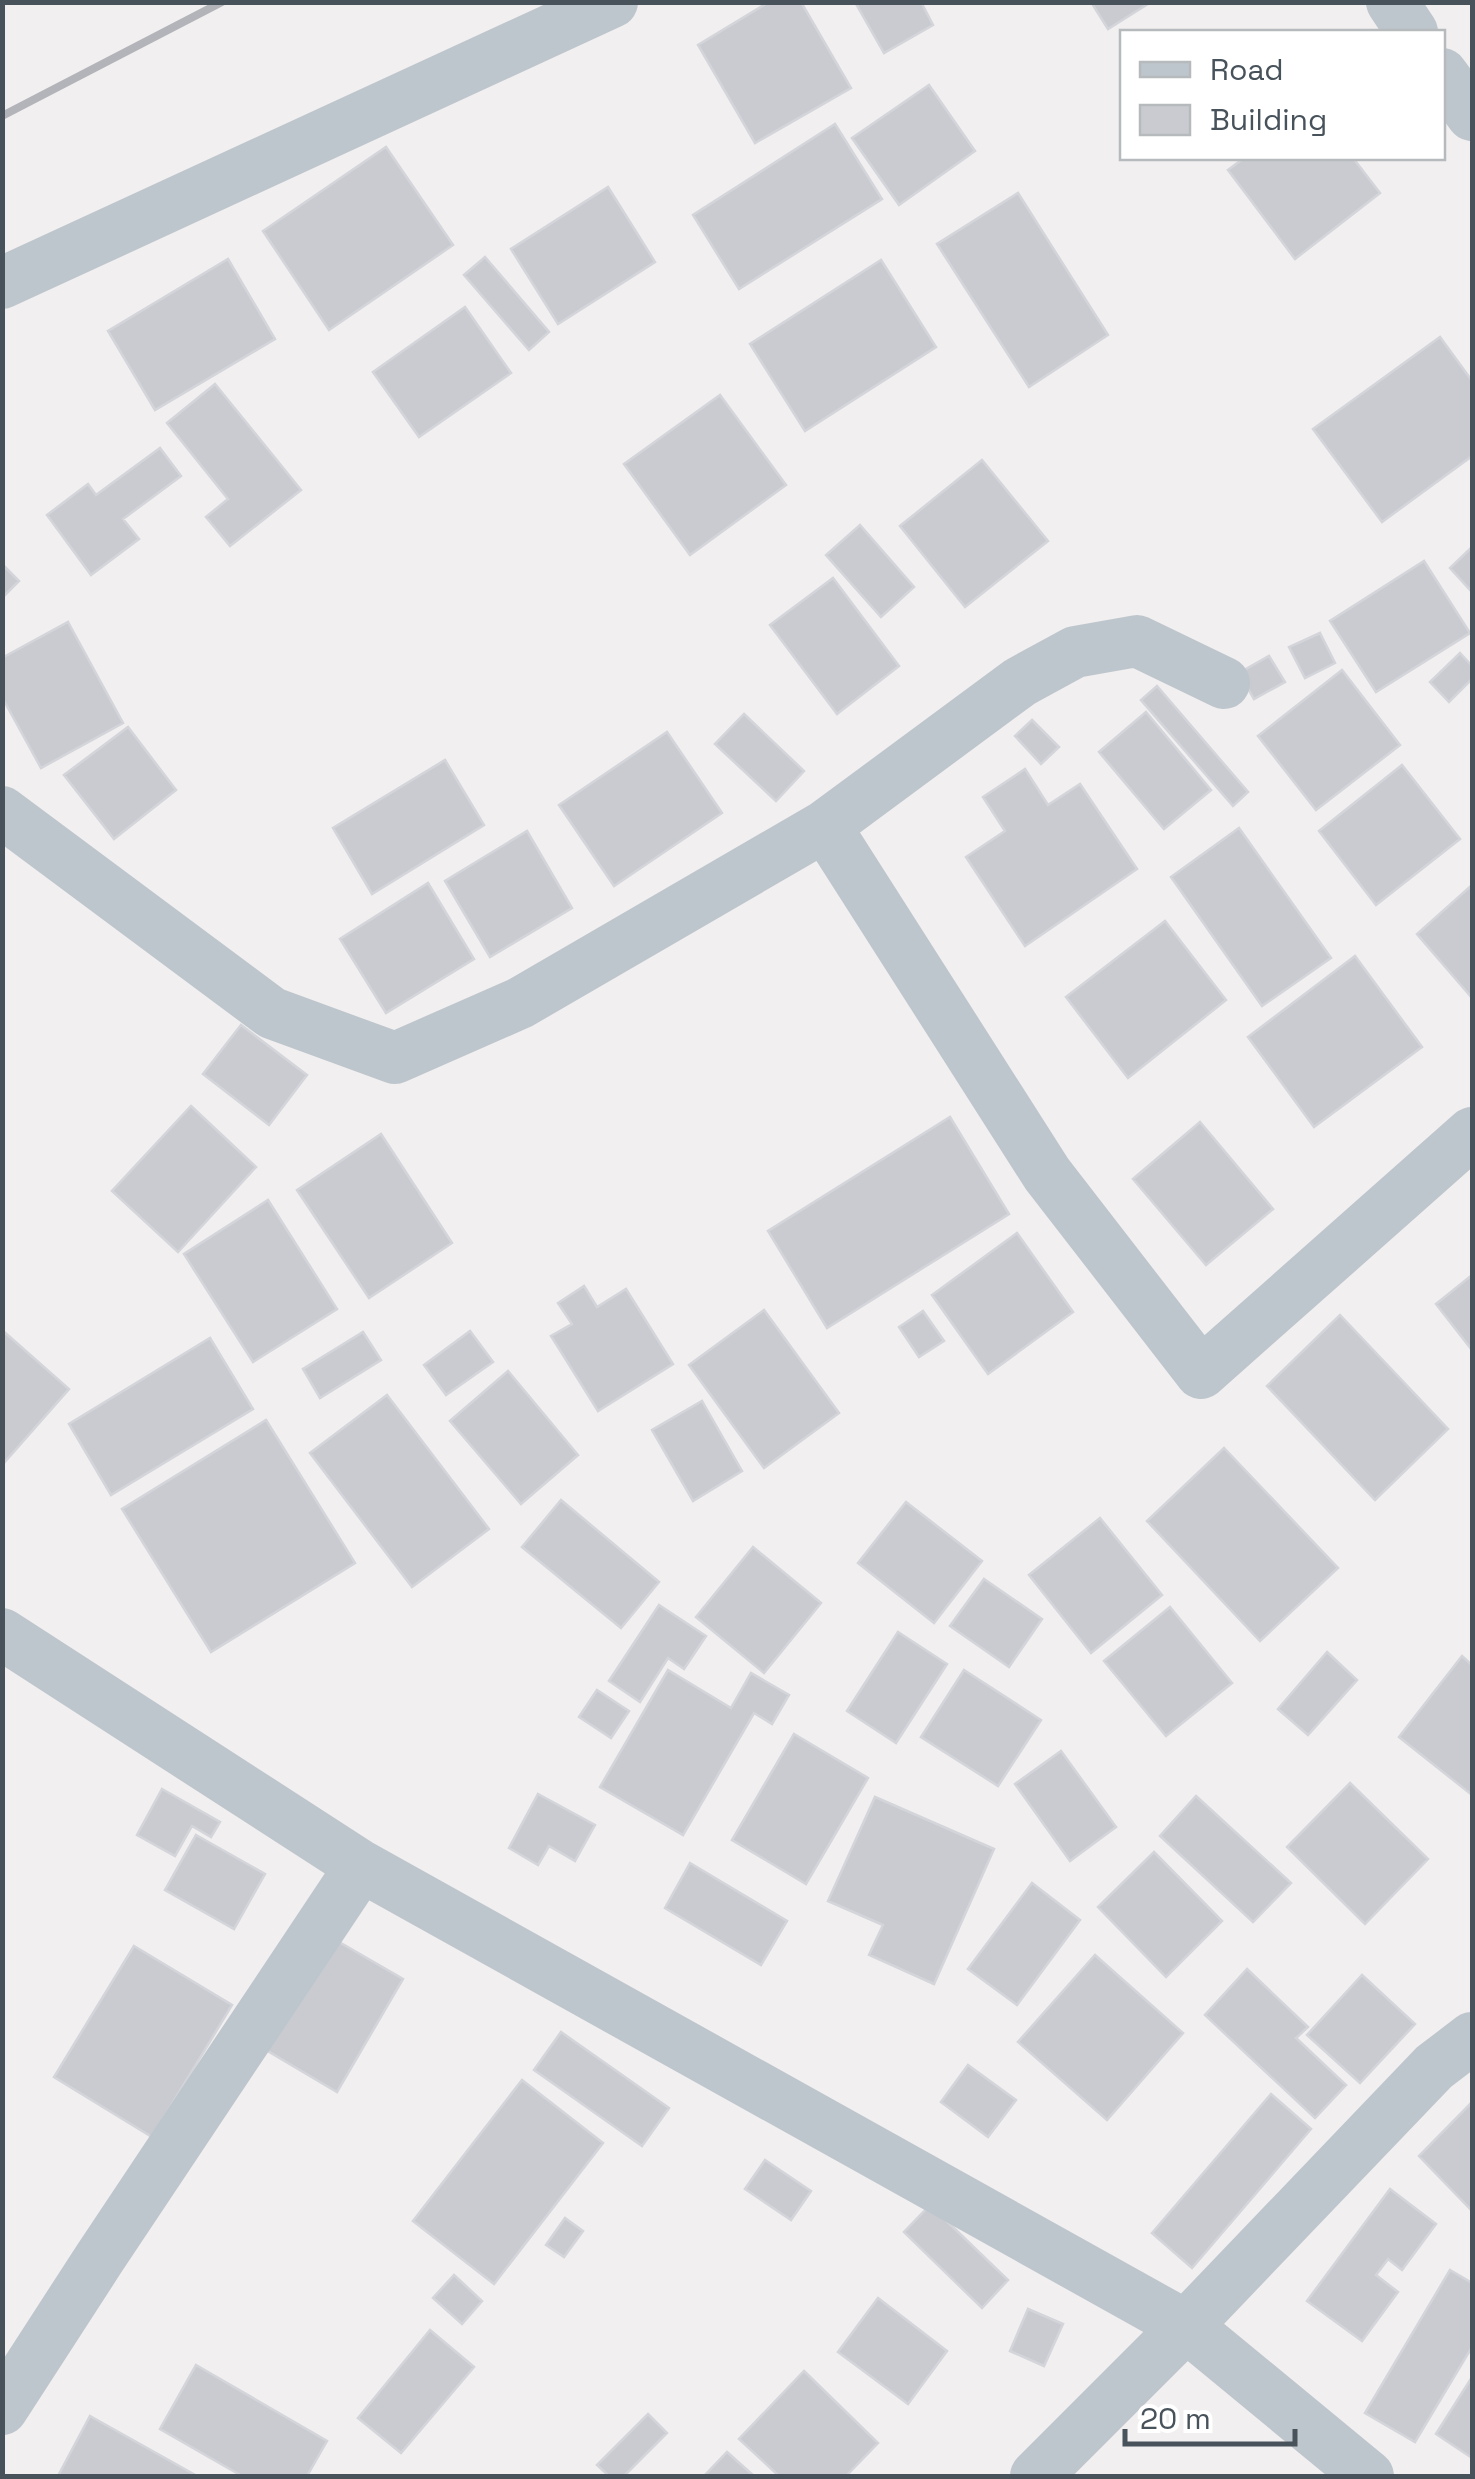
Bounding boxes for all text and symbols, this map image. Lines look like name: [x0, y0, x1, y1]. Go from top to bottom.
legend: [1120, 30, 1445, 160]
text: Road: [1210, 50, 1284, 89]
text: Building: [1210, 100, 1327, 139]
scale bar: [1125, 2384, 1295, 2446]
text: 20 m: [1140, 2399, 1211, 2438]

